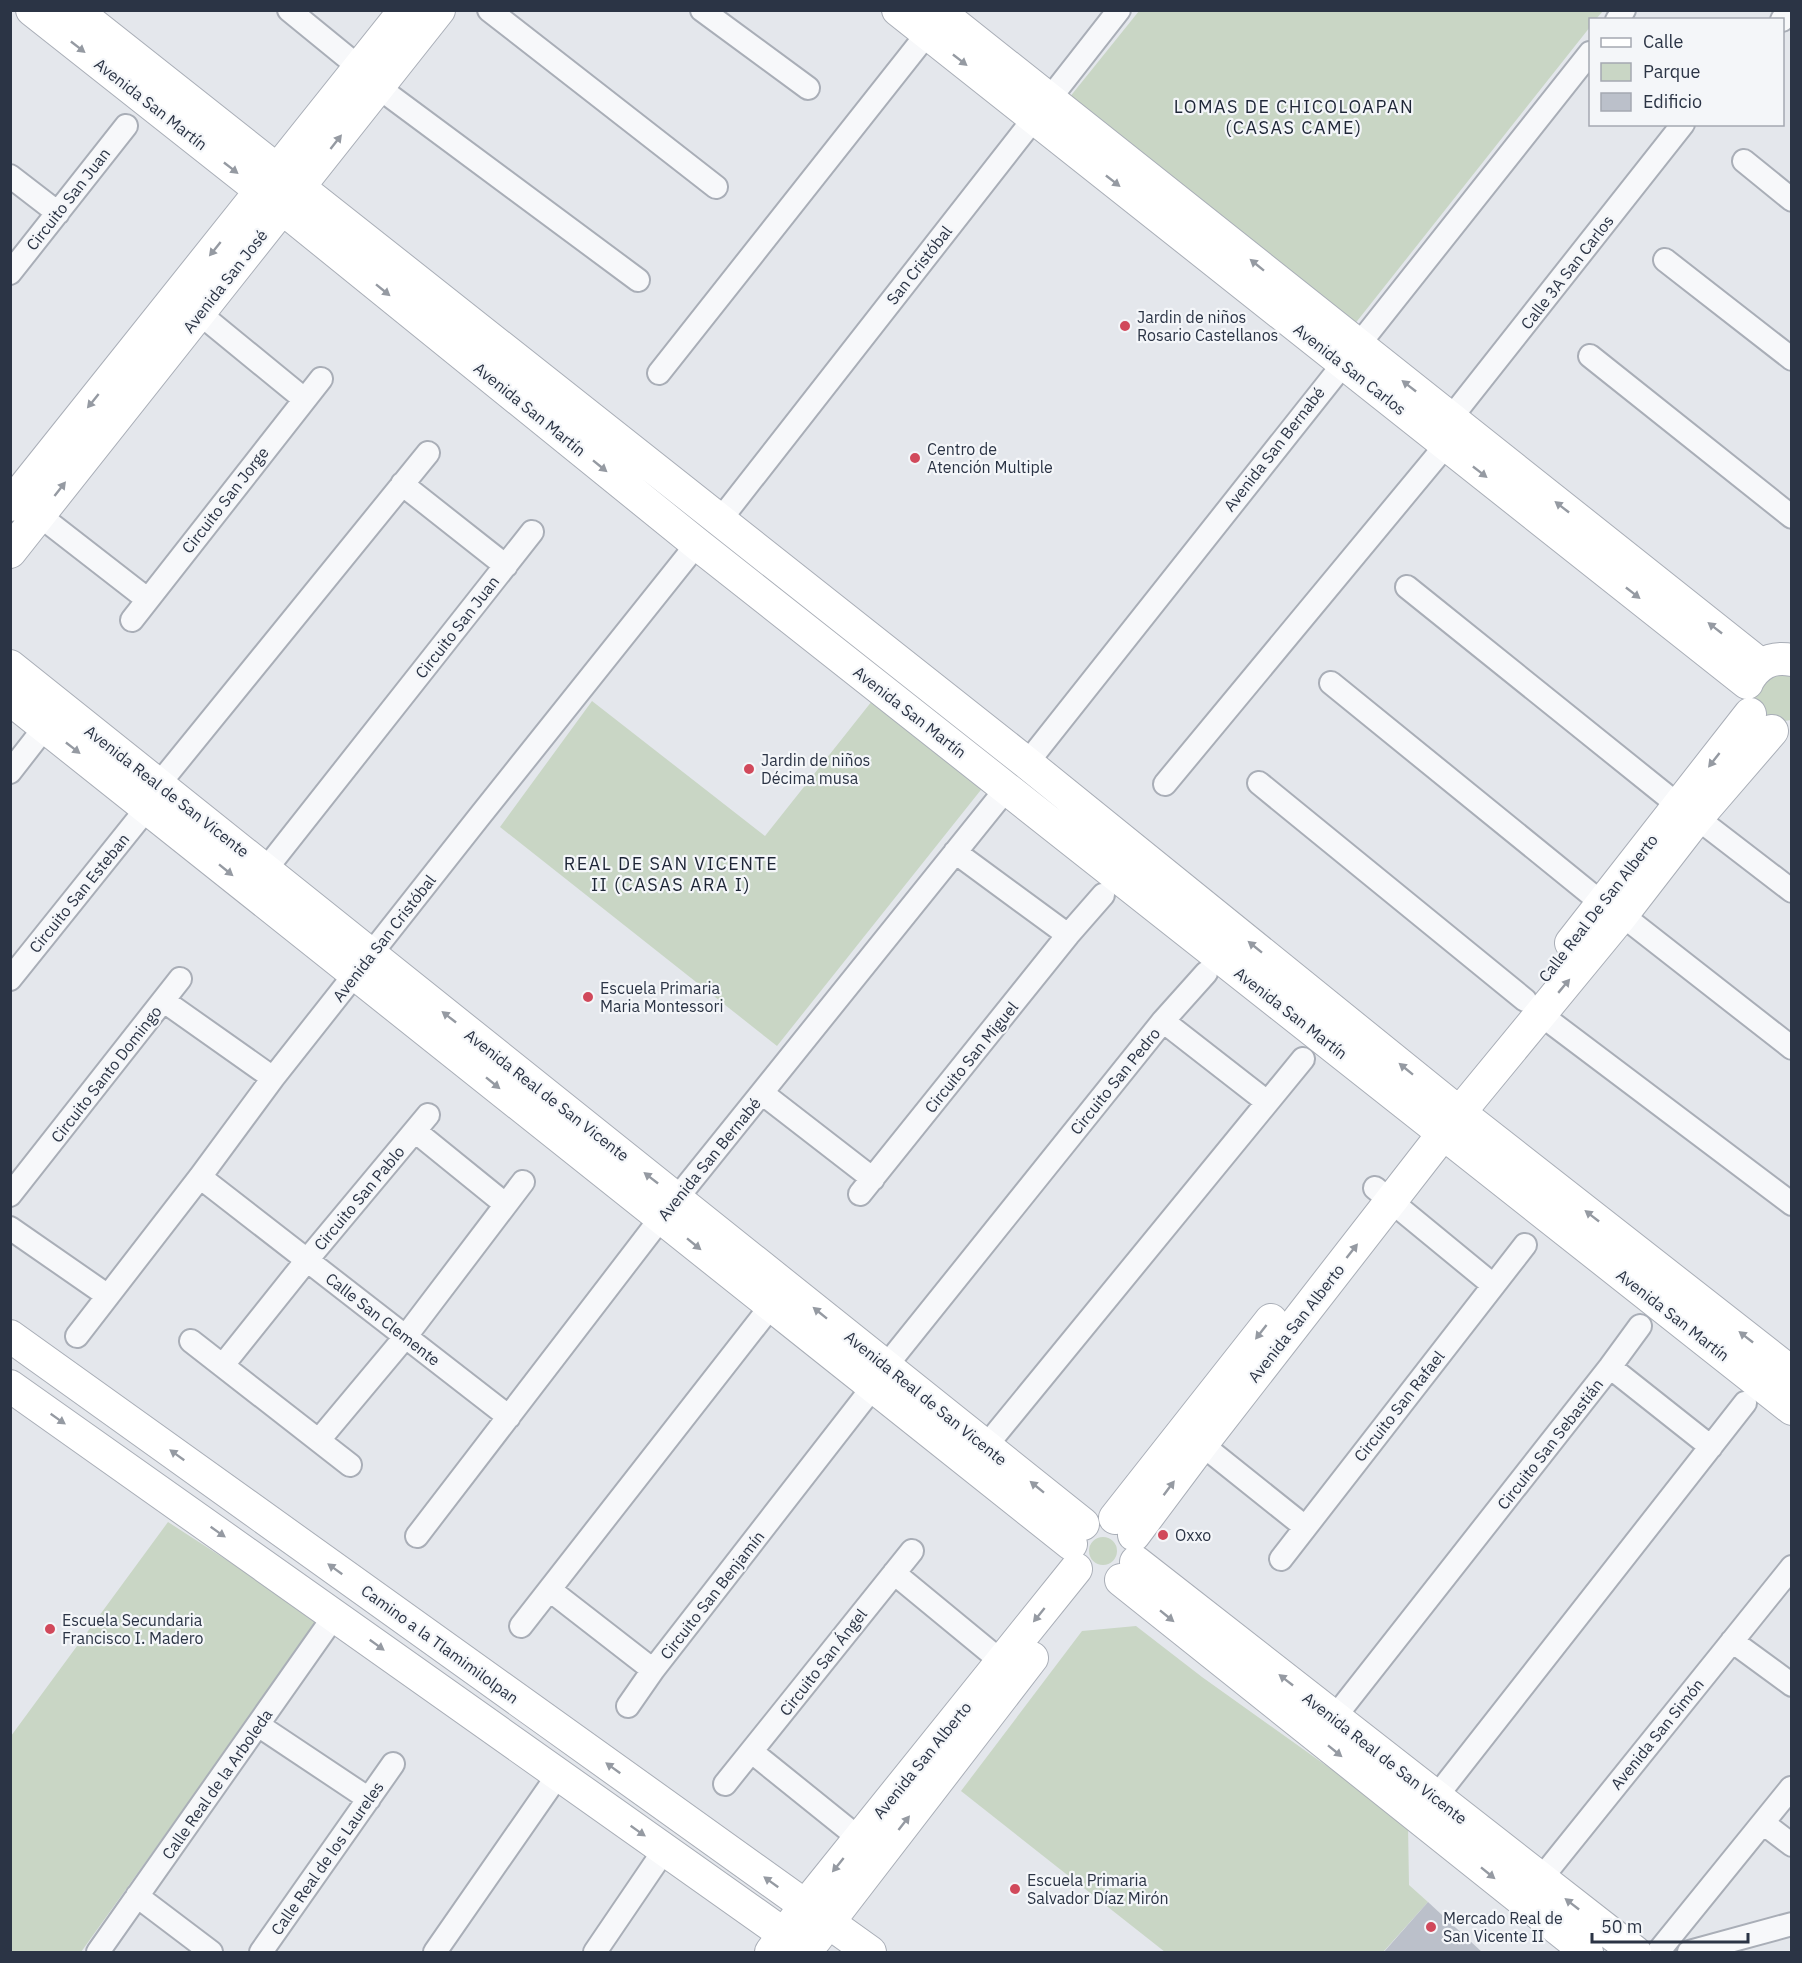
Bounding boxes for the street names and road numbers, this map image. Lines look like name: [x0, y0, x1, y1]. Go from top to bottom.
street label: Avenida San Martín: [90, 54, 212, 154]
street label: Circuito San Juan: [22, 144, 114, 254]
street label: Calle 3A San Carlos: [1516, 211, 1618, 333]
street label: San Cristóbal: [882, 221, 956, 309]
street label: Avenida San José: [178, 225, 272, 337]
street label: Avenida San Carlos: [1290, 319, 1410, 419]
street label: Avenida San Martín: [470, 358, 590, 460]
street label: Avenida San Bernabé: [1219, 383, 1329, 515]
street label: Circuito San Jorge: [177, 443, 273, 557]
street label: Circuito San Juan: [411, 572, 503, 682]
street label: Avenida San Martín: [849, 662, 971, 762]
street label: Avenida Real de San Vicente: [81, 721, 253, 862]
street label: Circuito San Esteban: [25, 829, 133, 957]
street label: Calle Real De San Alberto: [1534, 830, 1662, 986]
street label: Avenida San Cristóbal: [328, 870, 440, 1006]
street label: Avenida San Martín: [1230, 963, 1352, 1063]
street label: Circuito San Miguel: [920, 997, 1022, 1117]
street label: Circuito Santo Domingo: [46, 1001, 166, 1147]
street label: Circuito San Pedro: [1066, 1023, 1164, 1139]
street label: Avenida Real de San Vicente: [461, 1025, 633, 1166]
street label: Avenida San Bernabé: [653, 1093, 765, 1225]
street label: Circuito San Pablo: [309, 1142, 409, 1254]
street label: Avenida San Alberto: [1243, 1260, 1349, 1386]
street label: Avenida San Martín: [1612, 1265, 1734, 1365]
street label: Calle San Clemente: [322, 1268, 444, 1370]
street label: Avenida Real de San Vicente: [841, 1326, 1011, 1470]
street label: Circuito San Rafael: [1349, 1347, 1449, 1465]
street label: Circuito San Sebastián: [1493, 1375, 1607, 1513]
street label: Circuito San Benjamín: [656, 1527, 768, 1663]
street label: Camino a la Tlamimilolpan: [357, 1580, 523, 1708]
street label: Circuito San Ángel: [774, 1604, 871, 1720]
street label: Avenida San Simón: [1606, 1674, 1708, 1794]
street label: Avenida Real de San Vicente: [1299, 1688, 1471, 1829]
street label: Avenida San Alberto: [869, 1697, 975, 1823]
street label: Calle Real de la Arboleda: [157, 1705, 277, 1863]
street label: Calle Real de los Laureles: [266, 1777, 388, 1939]

